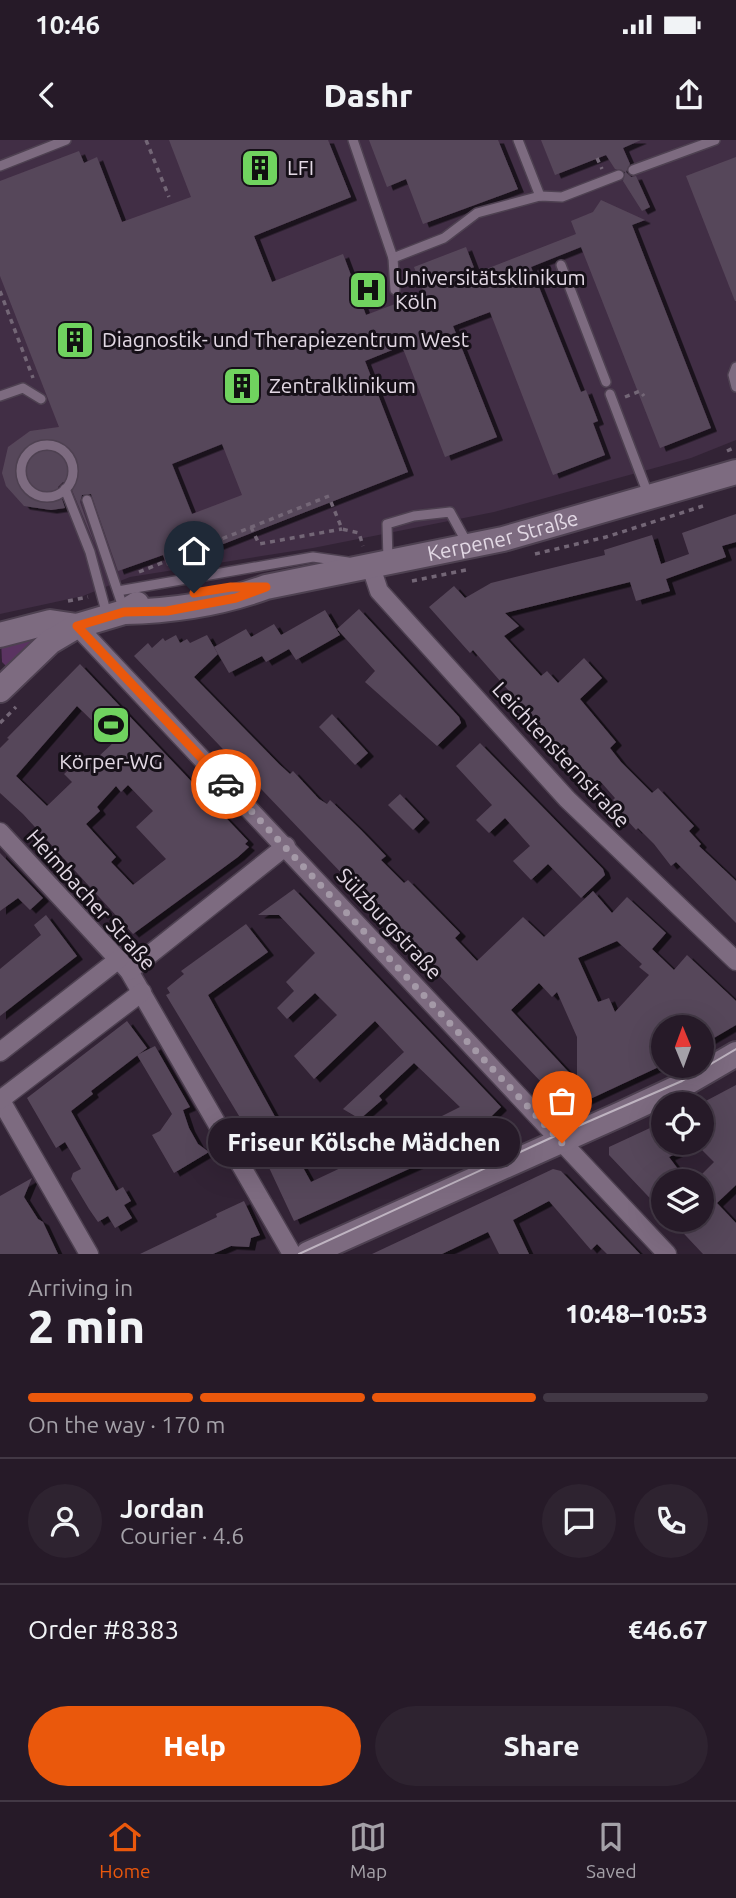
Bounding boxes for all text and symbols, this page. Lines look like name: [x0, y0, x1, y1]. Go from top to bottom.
text: 10:46: [35, 10, 100, 39]
icon: back: [28, 76, 66, 114]
icon: share: [670, 76, 708, 114]
text: Dashr: [323, 77, 413, 113]
building icon: LFI: [239, 147, 281, 189]
place label: LFI: [287, 155, 314, 179]
place label: Universitätsklinikum Köln: [395, 265, 586, 313]
hospital icon: Universitätsklinikum Köln: [347, 269, 389, 311]
building icon: Diagnostik- und Therapiezentrum West: [54, 319, 96, 361]
place label: Diagnostik- und Therapiezentrum West: [102, 327, 469, 351]
building icon: Zentralklinikum: [221, 365, 263, 407]
place label: Zentralklinikum: [269, 373, 416, 397]
street label: Kerpener Straße: [425, 505, 581, 565]
pin: [164, 521, 224, 593]
icon: home: [175, 532, 213, 570]
street label: Leichtensternstraße: [488, 677, 635, 832]
sports icon: Körper-WG: [90, 704, 132, 746]
place label: Körper-WG: [59, 749, 163, 773]
courier: [191, 749, 261, 819]
icon: car: [207, 765, 245, 803]
street label: Heimbacher Straße: [22, 824, 161, 975]
street label: Sülzburgstraße: [332, 863, 447, 984]
north arrow: [651, 1015, 714, 1078]
map controls: [651, 1015, 714, 1232]
pin: [532, 1071, 592, 1143]
icon: bag: [543, 1082, 581, 1120]
button: locate: [651, 1092, 714, 1155]
callout: Friseur Kölsche Mädchen: [209, 1118, 520, 1168]
text: Friseur Kölsche Mädchen: [228, 1130, 500, 1155]
button: layers: [651, 1169, 714, 1232]
text: Arriving in: [28, 1275, 133, 1300]
text: 10:48–10:53: [565, 1299, 708, 1328]
text: 2 min: [28, 1300, 145, 1352]
text: On the way · 170 m: [28, 1412, 225, 1437]
button: person: [28, 1484, 102, 1558]
button: chat: [542, 1484, 616, 1558]
button: phone: [634, 1484, 708, 1558]
text: Jordan: [120, 1494, 205, 1523]
text: Courier · 4.6: [120, 1523, 244, 1548]
text: Order #8383: [28, 1615, 179, 1644]
text: €46.67: [628, 1615, 708, 1644]
button: Help: [28, 1706, 361, 1786]
button: Share: [375, 1706, 708, 1786]
tab: Home: [99, 1818, 151, 1882]
tab: Map: [349, 1818, 387, 1882]
tab: Saved: [586, 1818, 637, 1882]

